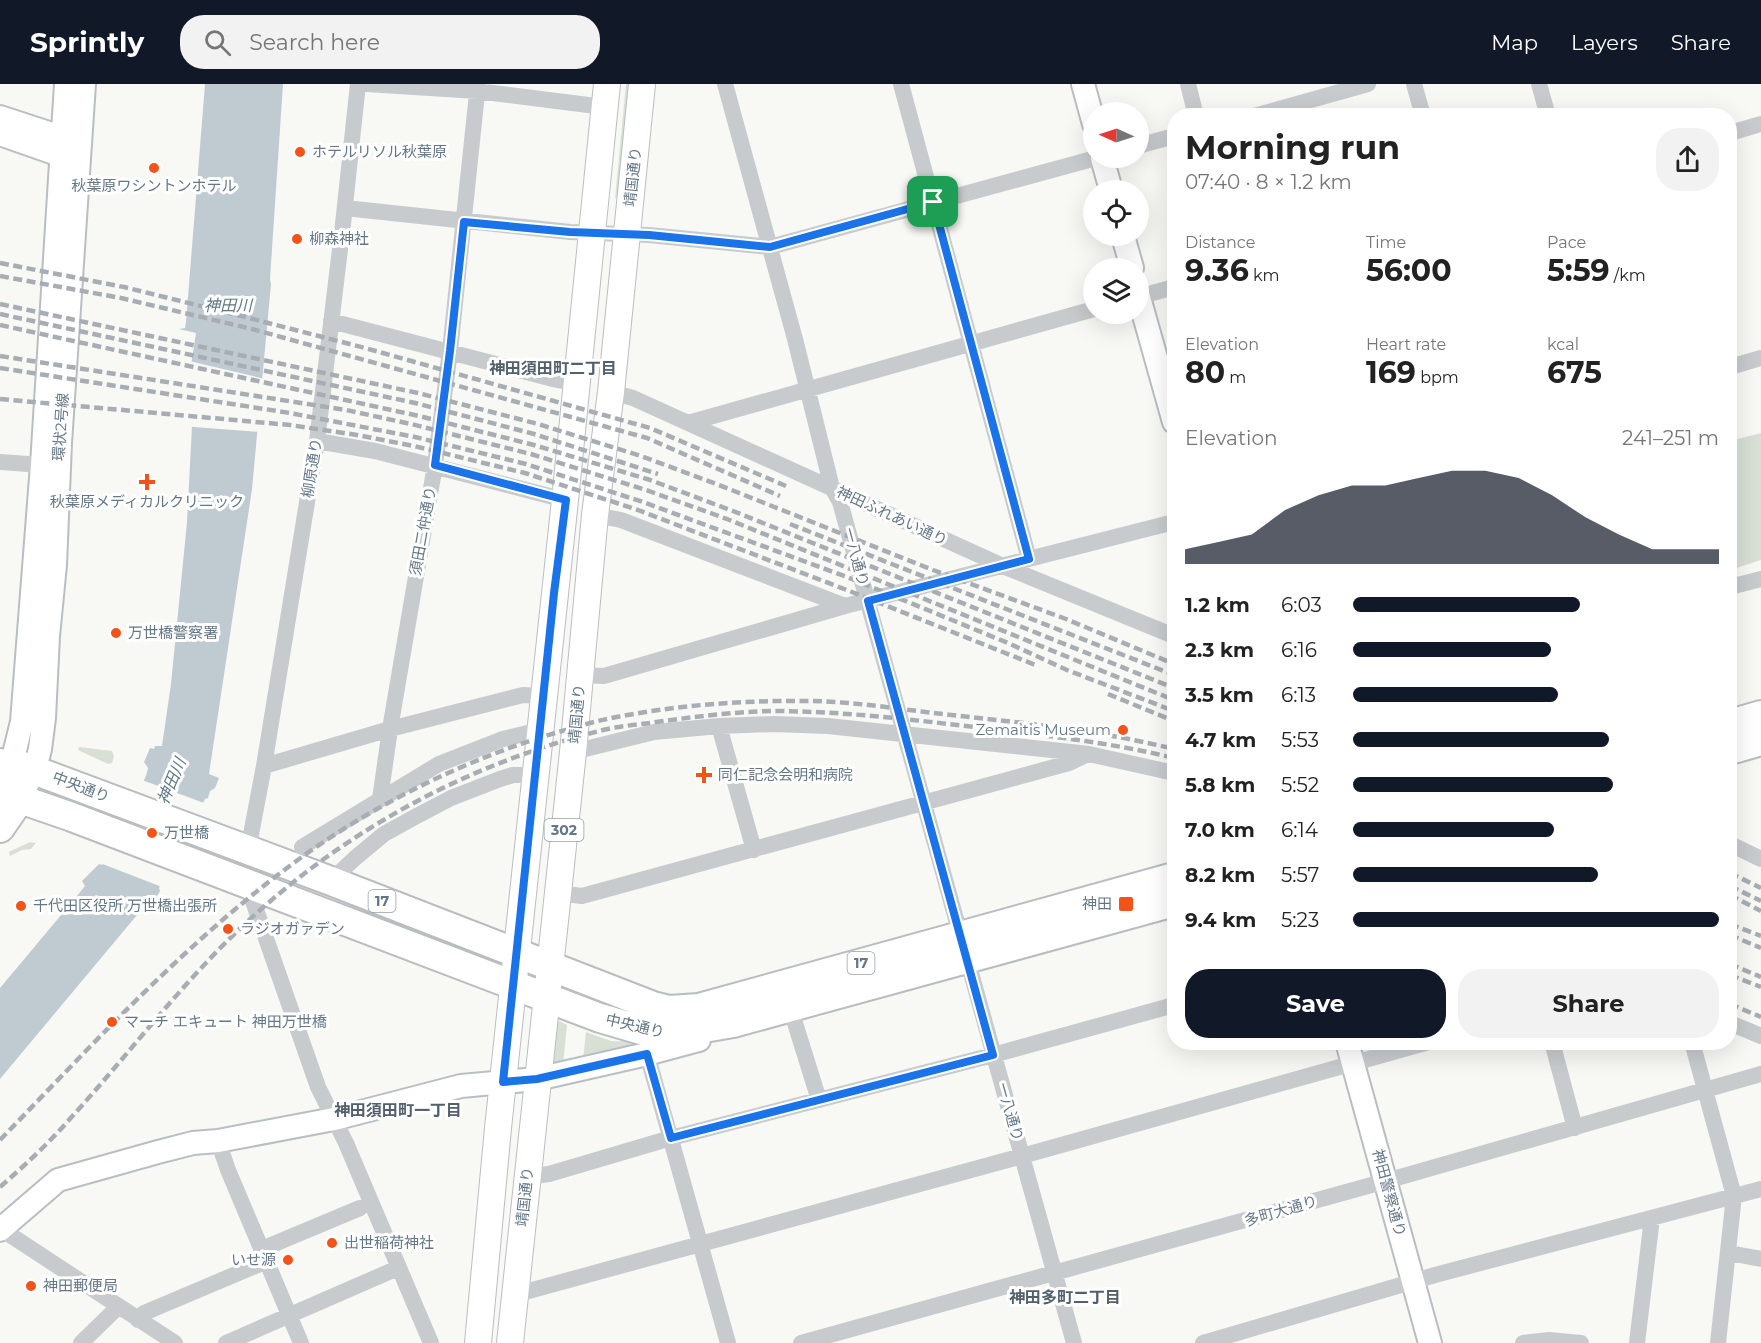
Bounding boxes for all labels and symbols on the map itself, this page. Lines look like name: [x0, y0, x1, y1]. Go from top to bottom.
north arrow: [1083, 102, 1149, 168]
place label: ホテルリソル秋葉原: [312, 142, 447, 161]
marker: ホテルリソル秋葉原: [293, 145, 307, 159]
street label: 靖国通り: [620, 146, 645, 208]
marker: 秋葉原ワシントンホテル: [147, 161, 161, 175]
place label: 秋葉原ワシントンホテル: [71, 176, 237, 195]
pin: [907, 176, 958, 227]
place label: 柳森神社: [309, 229, 369, 248]
marker: 柳森神社: [290, 232, 304, 246]
water label: 神田川: [204, 296, 254, 315]
district label: 神田須田町二丁目: [489, 359, 617, 378]
street label: 環状2号線: [49, 392, 72, 462]
street label: 柳原通り: [297, 437, 326, 499]
marker: 秋葉原メディカルクリニック: [138, 473, 156, 491]
street label: 神田ふれあい通り: [834, 482, 951, 550]
street label: 須田二仲通り: [405, 485, 440, 577]
place label: 秋葉原メディカルクリニック: [50, 492, 244, 511]
street label: 一八通り: [840, 525, 873, 588]
place label: 万世橋警察署: [128, 623, 218, 642]
marker: 万世橋警察署: [109, 626, 123, 640]
street label: 靖国通り: [564, 683, 589, 745]
place label: Zemaitis Museum: [976, 720, 1111, 739]
marker: Zemaitis Museum: [1116, 723, 1130, 737]
water label: 神田川: [153, 754, 190, 807]
place label: 同仁記念会明和病院: [718, 765, 853, 784]
marker: 同仁記念会明和病院: [695, 766, 713, 784]
street label: 中央通り: [50, 767, 113, 806]
road number: 302: [544, 819, 584, 841]
place label: 万世橋: [164, 823, 209, 842]
marker: 万世橋: [145, 826, 159, 840]
road number: 17: [368, 890, 395, 912]
place label: 神田: [1082, 894, 1112, 913]
marker: 神田: [1117, 895, 1135, 913]
place label: 千代田区役所 万世橋出張所: [33, 896, 217, 915]
marker: 千代田区役所 万世橋出張所: [14, 899, 28, 913]
place label: ラジオガァデン: [240, 919, 345, 938]
marker: ラジオガァデン: [221, 922, 235, 936]
road number: 17: [848, 952, 874, 974]
street label: 中央通り: [604, 1010, 666, 1042]
place label: マーチ エキュート 神田万世橋: [124, 1012, 327, 1031]
marker: マーチ エキュート 神田万世橋: [105, 1015, 119, 1029]
street label: 一八通り: [993, 1080, 1028, 1143]
district label: 神田須田町一丁目: [334, 1101, 462, 1120]
street label: 神田警察通り: [1369, 1147, 1410, 1239]
street label: 靖国通り: [512, 1166, 537, 1228]
street label: 多町大通り: [1242, 1191, 1320, 1230]
place label: 出世稲荷神社: [344, 1233, 434, 1252]
marker: 出世稲荷神社: [325, 1236, 339, 1250]
place label: いせ源: [231, 1250, 276, 1269]
marker: いせ源: [281, 1253, 295, 1267]
place label: 神田郵便局: [43, 1276, 118, 1295]
marker: 神田郵便局: [24, 1279, 38, 1293]
district label: 神田多町二丁目: [1009, 1288, 1121, 1307]

